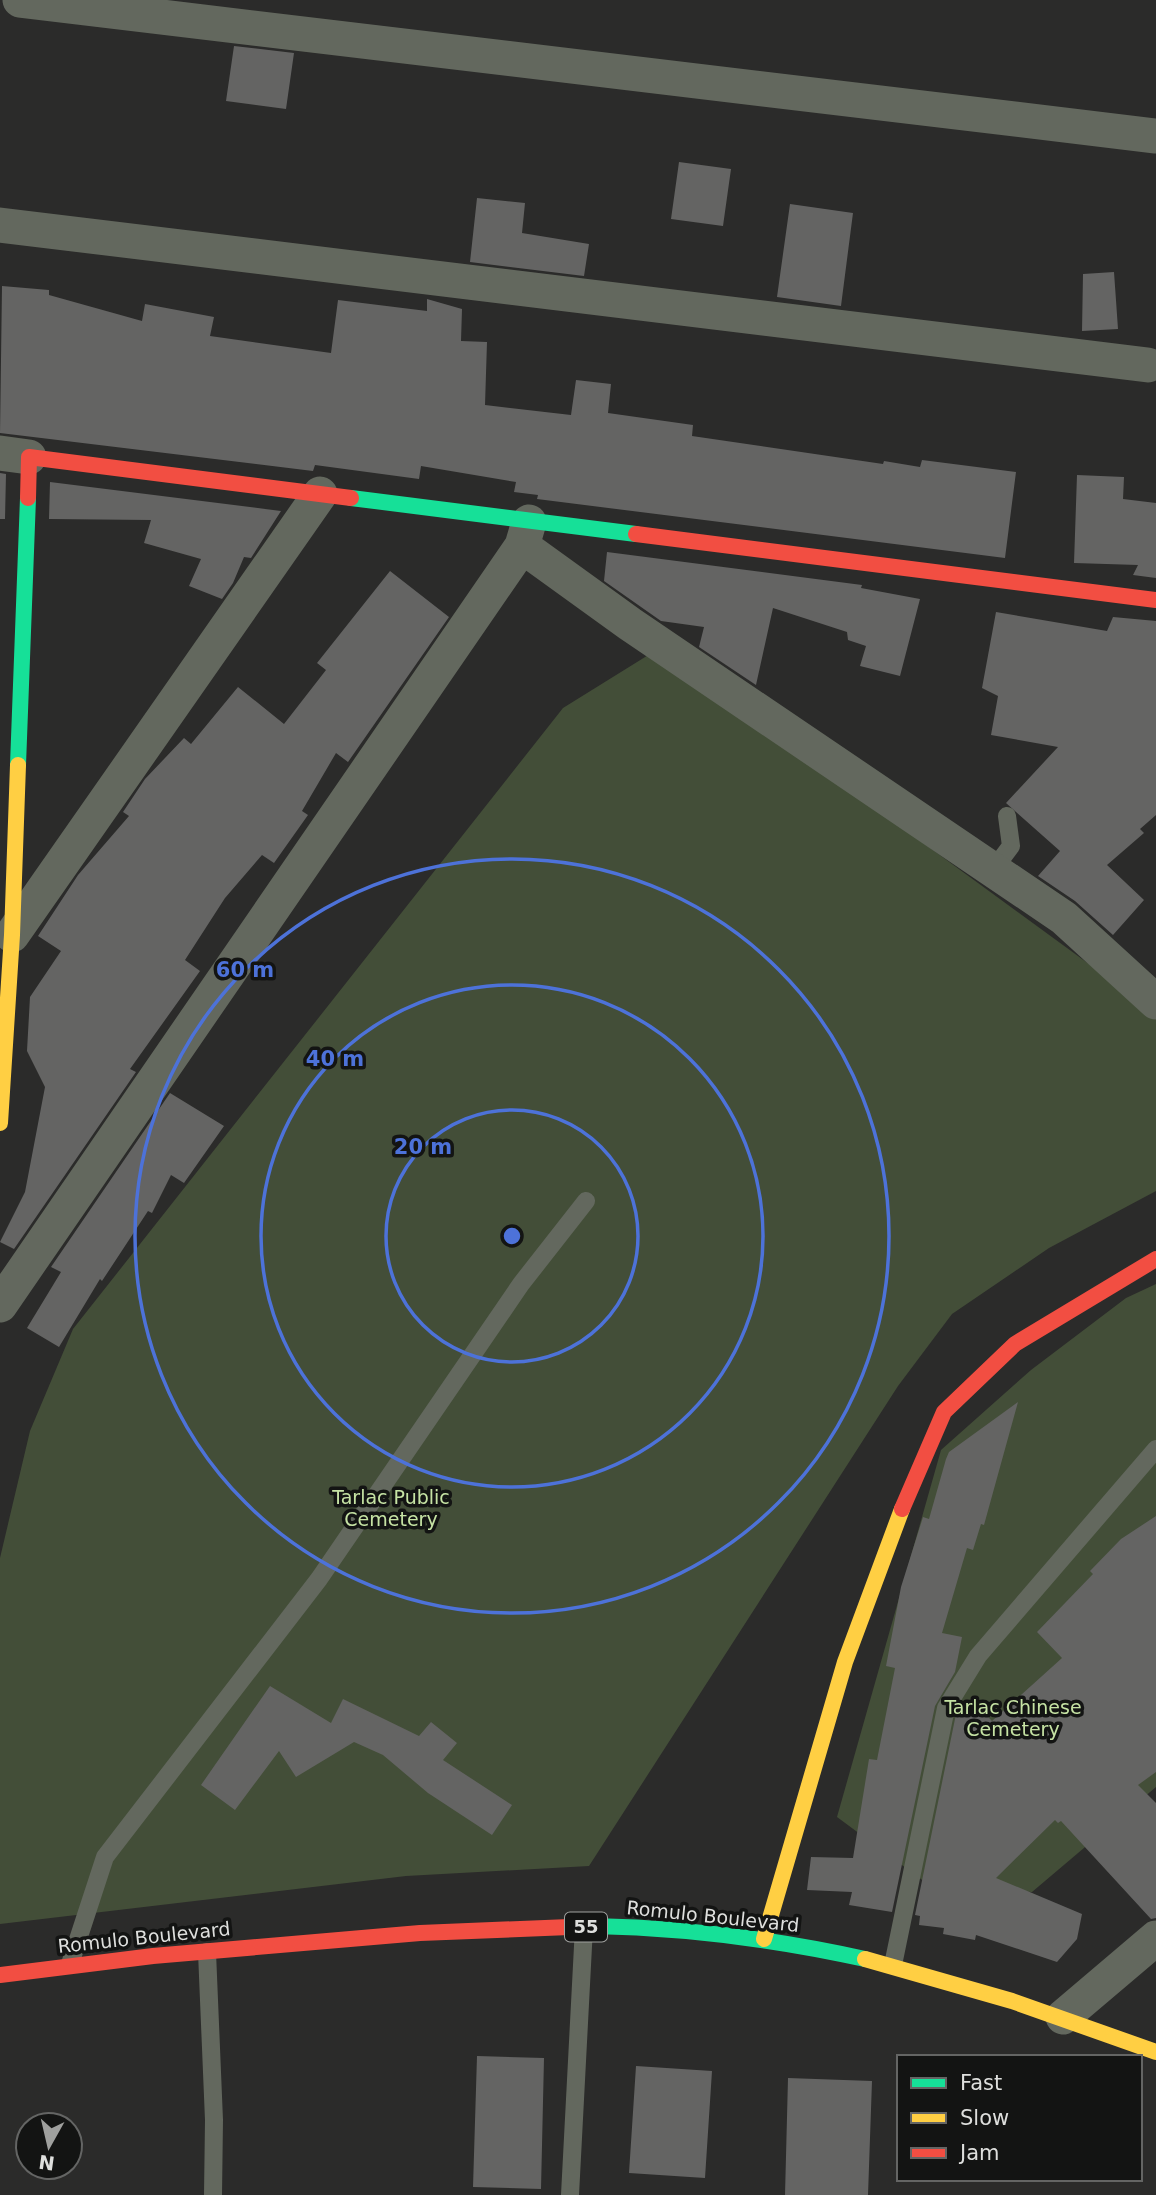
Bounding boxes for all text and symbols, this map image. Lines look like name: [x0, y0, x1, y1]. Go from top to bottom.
text: 60 m: [216, 958, 274, 982]
text: 40 m: [306, 1047, 364, 1071]
text: 20 m: [394, 1135, 452, 1159]
centre of rings: [500, 1224, 524, 1248]
park label: Tarlac Public Cemetery: [331, 1486, 450, 1530]
park label: Tarlac Chinese Cemetery: [943, 1696, 1082, 1740]
street label: Romulo Boulevard: [626, 1896, 800, 1936]
road number: 55: [565, 1912, 607, 1941]
street label: Romulo Boulevard: [57, 1917, 231, 1957]
legend: [897, 2055, 1142, 2181]
text: Fast: [960, 2071, 1002, 2095]
text: Slow: [960, 2106, 1009, 2130]
north arrow: [14, 2111, 84, 2181]
text: Jam: [958, 2141, 1000, 2165]
text: N: [37, 2151, 56, 2175]

